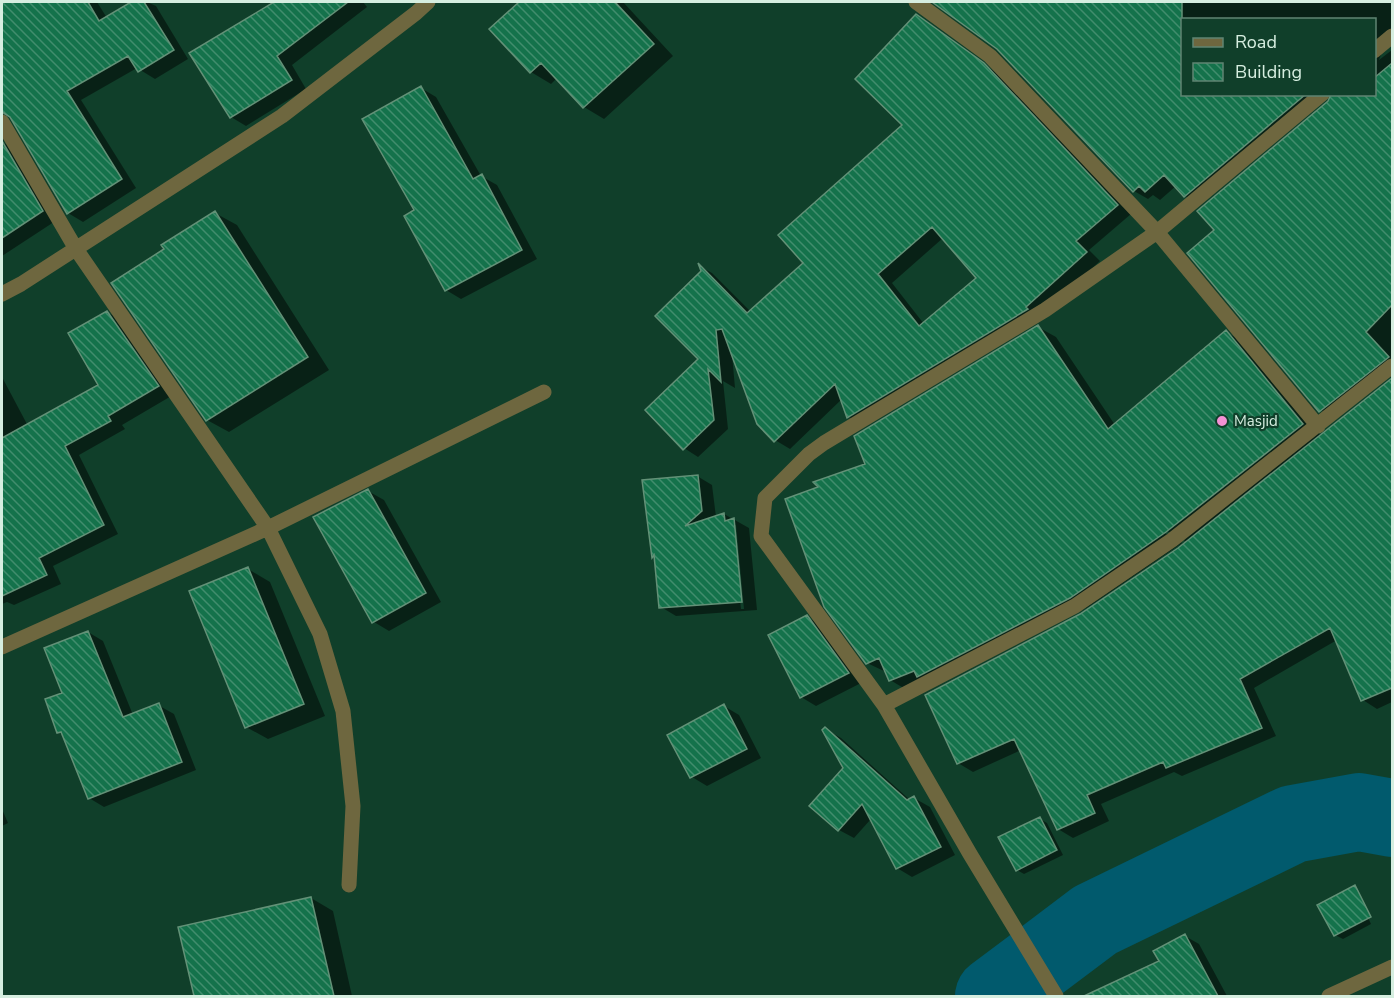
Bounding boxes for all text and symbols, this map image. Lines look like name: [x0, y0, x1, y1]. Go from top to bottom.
legend: [1181, 18, 1376, 96]
text: Road: [1235, 30, 1277, 54]
text: Building: [1235, 60, 1302, 84]
place label: Masjid: [1234, 411, 1278, 431]
marker: Masjid: [1215, 414, 1229, 428]

